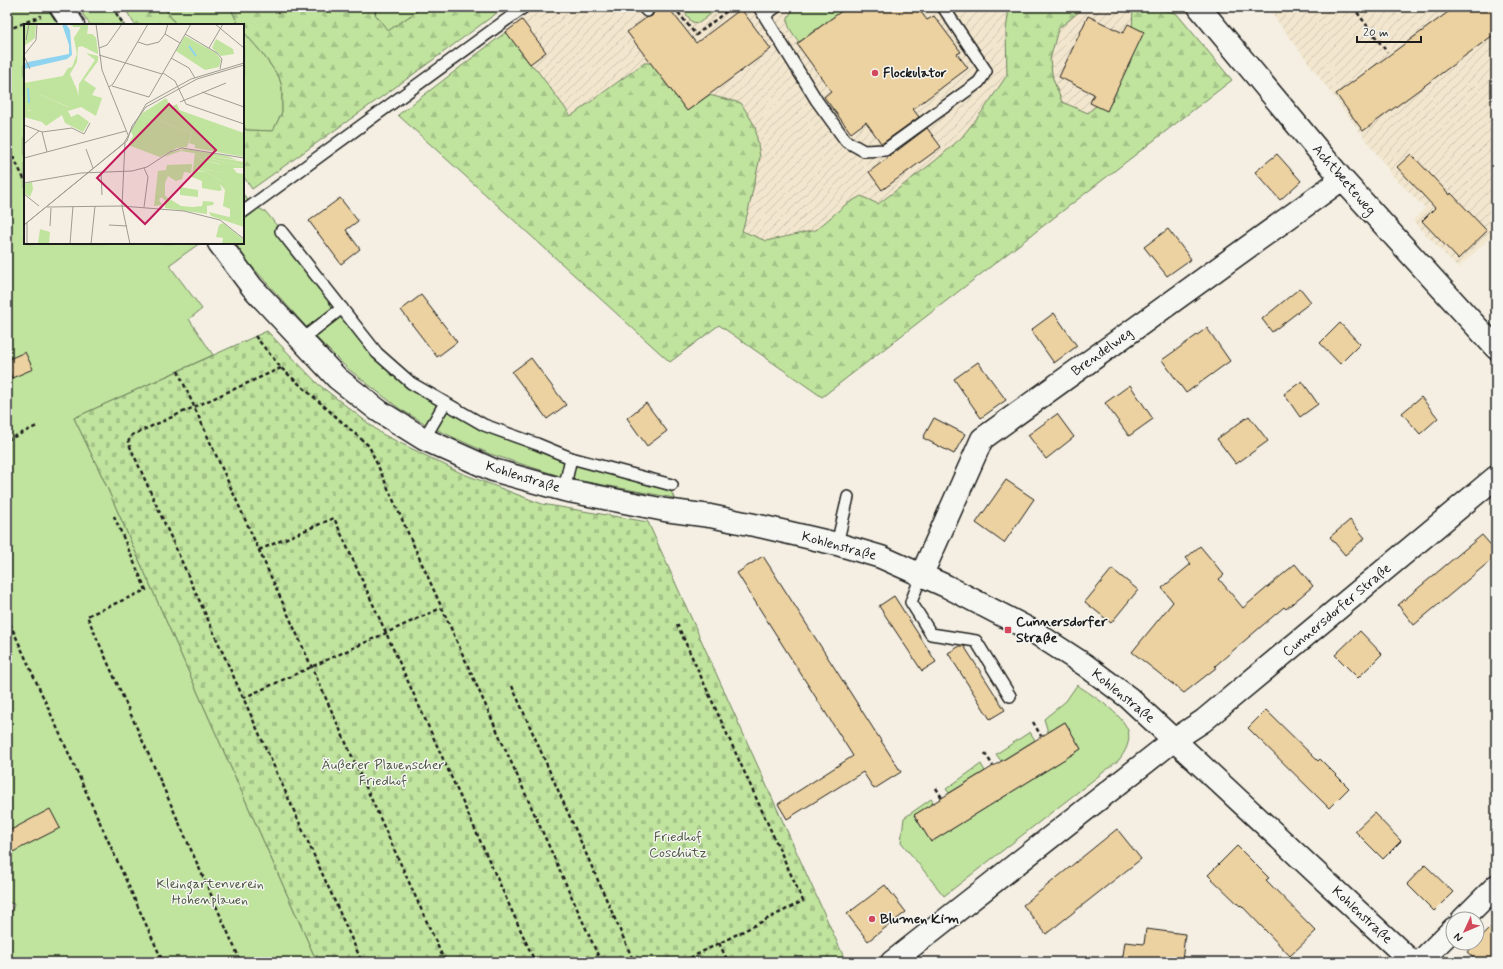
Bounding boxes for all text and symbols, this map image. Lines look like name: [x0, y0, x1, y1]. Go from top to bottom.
scale bar: [1357, 18, 1421, 44]
inset map: [24, 24, 244, 244]
text: 20 m: [1363, 25, 1389, 41]
place label: Flockulator: [883, 64, 947, 82]
marker: Flockulator: [870, 68, 880, 78]
street label: Achtbeeteweg: [1307, 141, 1380, 220]
street label: Brendelweg: [1068, 324, 1136, 380]
street label: Kohlenstraße: [484, 457, 562, 497]
street label: Kohlenstraße: [800, 527, 879, 565]
street label: Cunnersdorfer Straße: [1279, 559, 1395, 661]
place label: Cunnersdorfer Straße: [1016, 613, 1108, 647]
marker: Cunnersdorfer Straße: [1003, 625, 1013, 635]
street label: Kohlenstraße: [1088, 665, 1159, 727]
park label: Äußerer Plauenscher Friedhof: [322, 756, 445, 790]
park label: Friedhof Coschütz: [649, 828, 707, 862]
park label: Kleingartenverein Hohenplauen: [156, 875, 264, 909]
street label: Kohlenstraße: [1328, 882, 1396, 948]
place label: Blumen Kim: [880, 910, 959, 928]
north arrow: [1445, 911, 1485, 951]
marker: Blumen Kim: [867, 914, 877, 924]
text: N: [1451, 930, 1466, 945]

